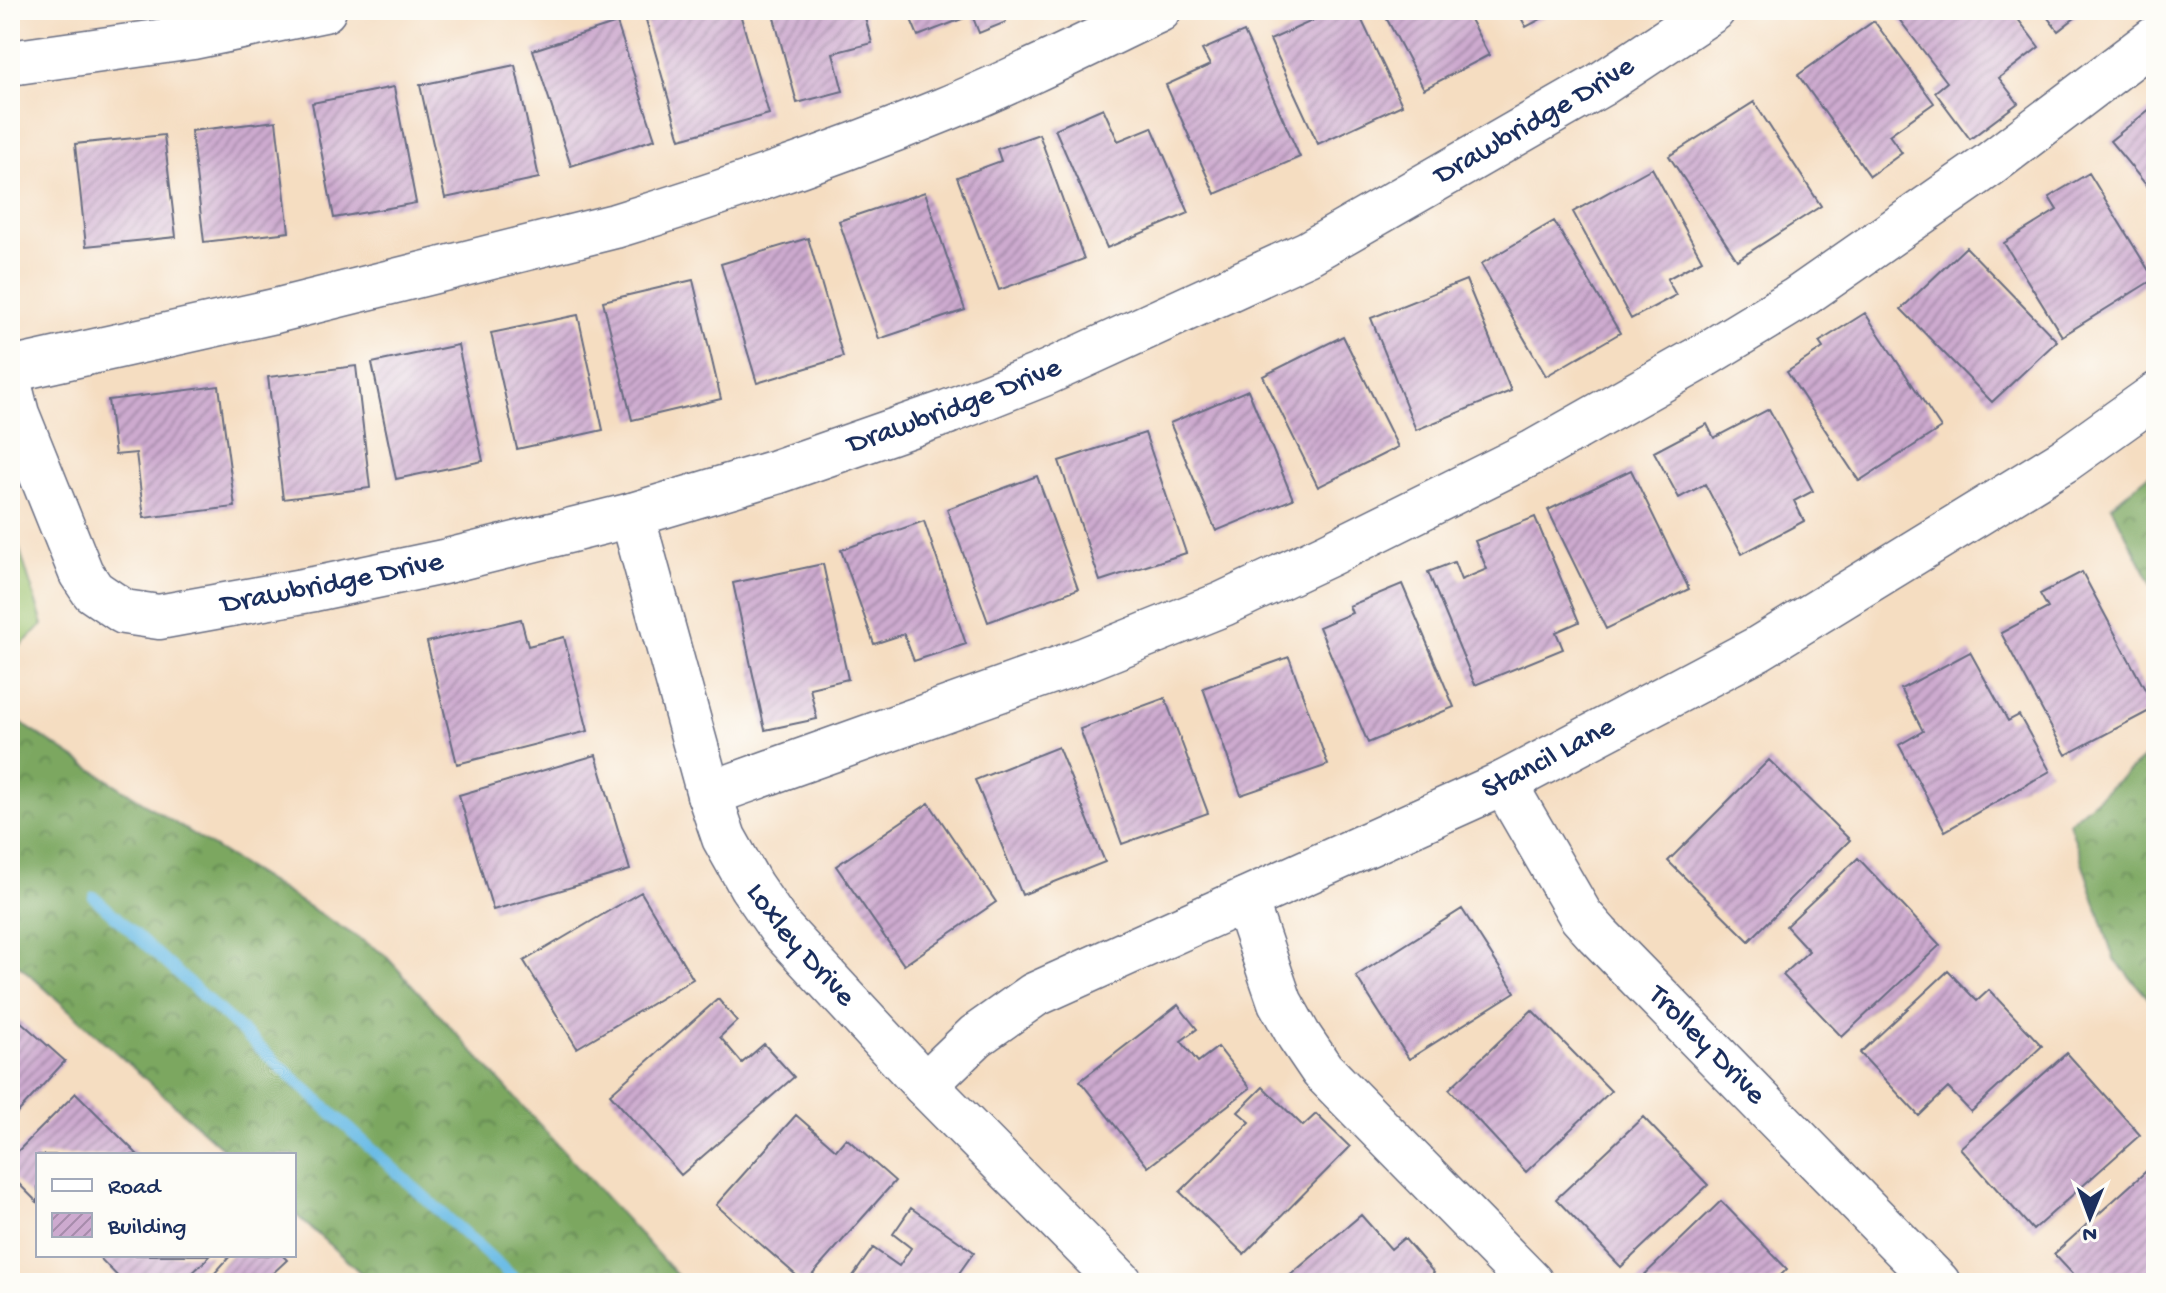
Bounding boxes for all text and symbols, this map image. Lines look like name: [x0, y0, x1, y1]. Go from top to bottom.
street label: Drawbridge Drive: [1427, 49, 1642, 195]
street label: Drawbridge Drive: [841, 351, 1068, 464]
street label: Drawbridge Drive: [216, 545, 447, 623]
street label: Stancil Lane: [1477, 710, 1621, 808]
street label: Loxley Drive: [737, 877, 862, 1015]
street label: Trolley Drive: [1639, 977, 1773, 1113]
legend: [36, 1153, 296, 1257]
text: Road: [108, 1174, 162, 1203]
north arrow: [2050, 1177, 2130, 1257]
text: Building: [107, 1214, 186, 1243]
text: N: [2082, 1220, 2097, 1246]

